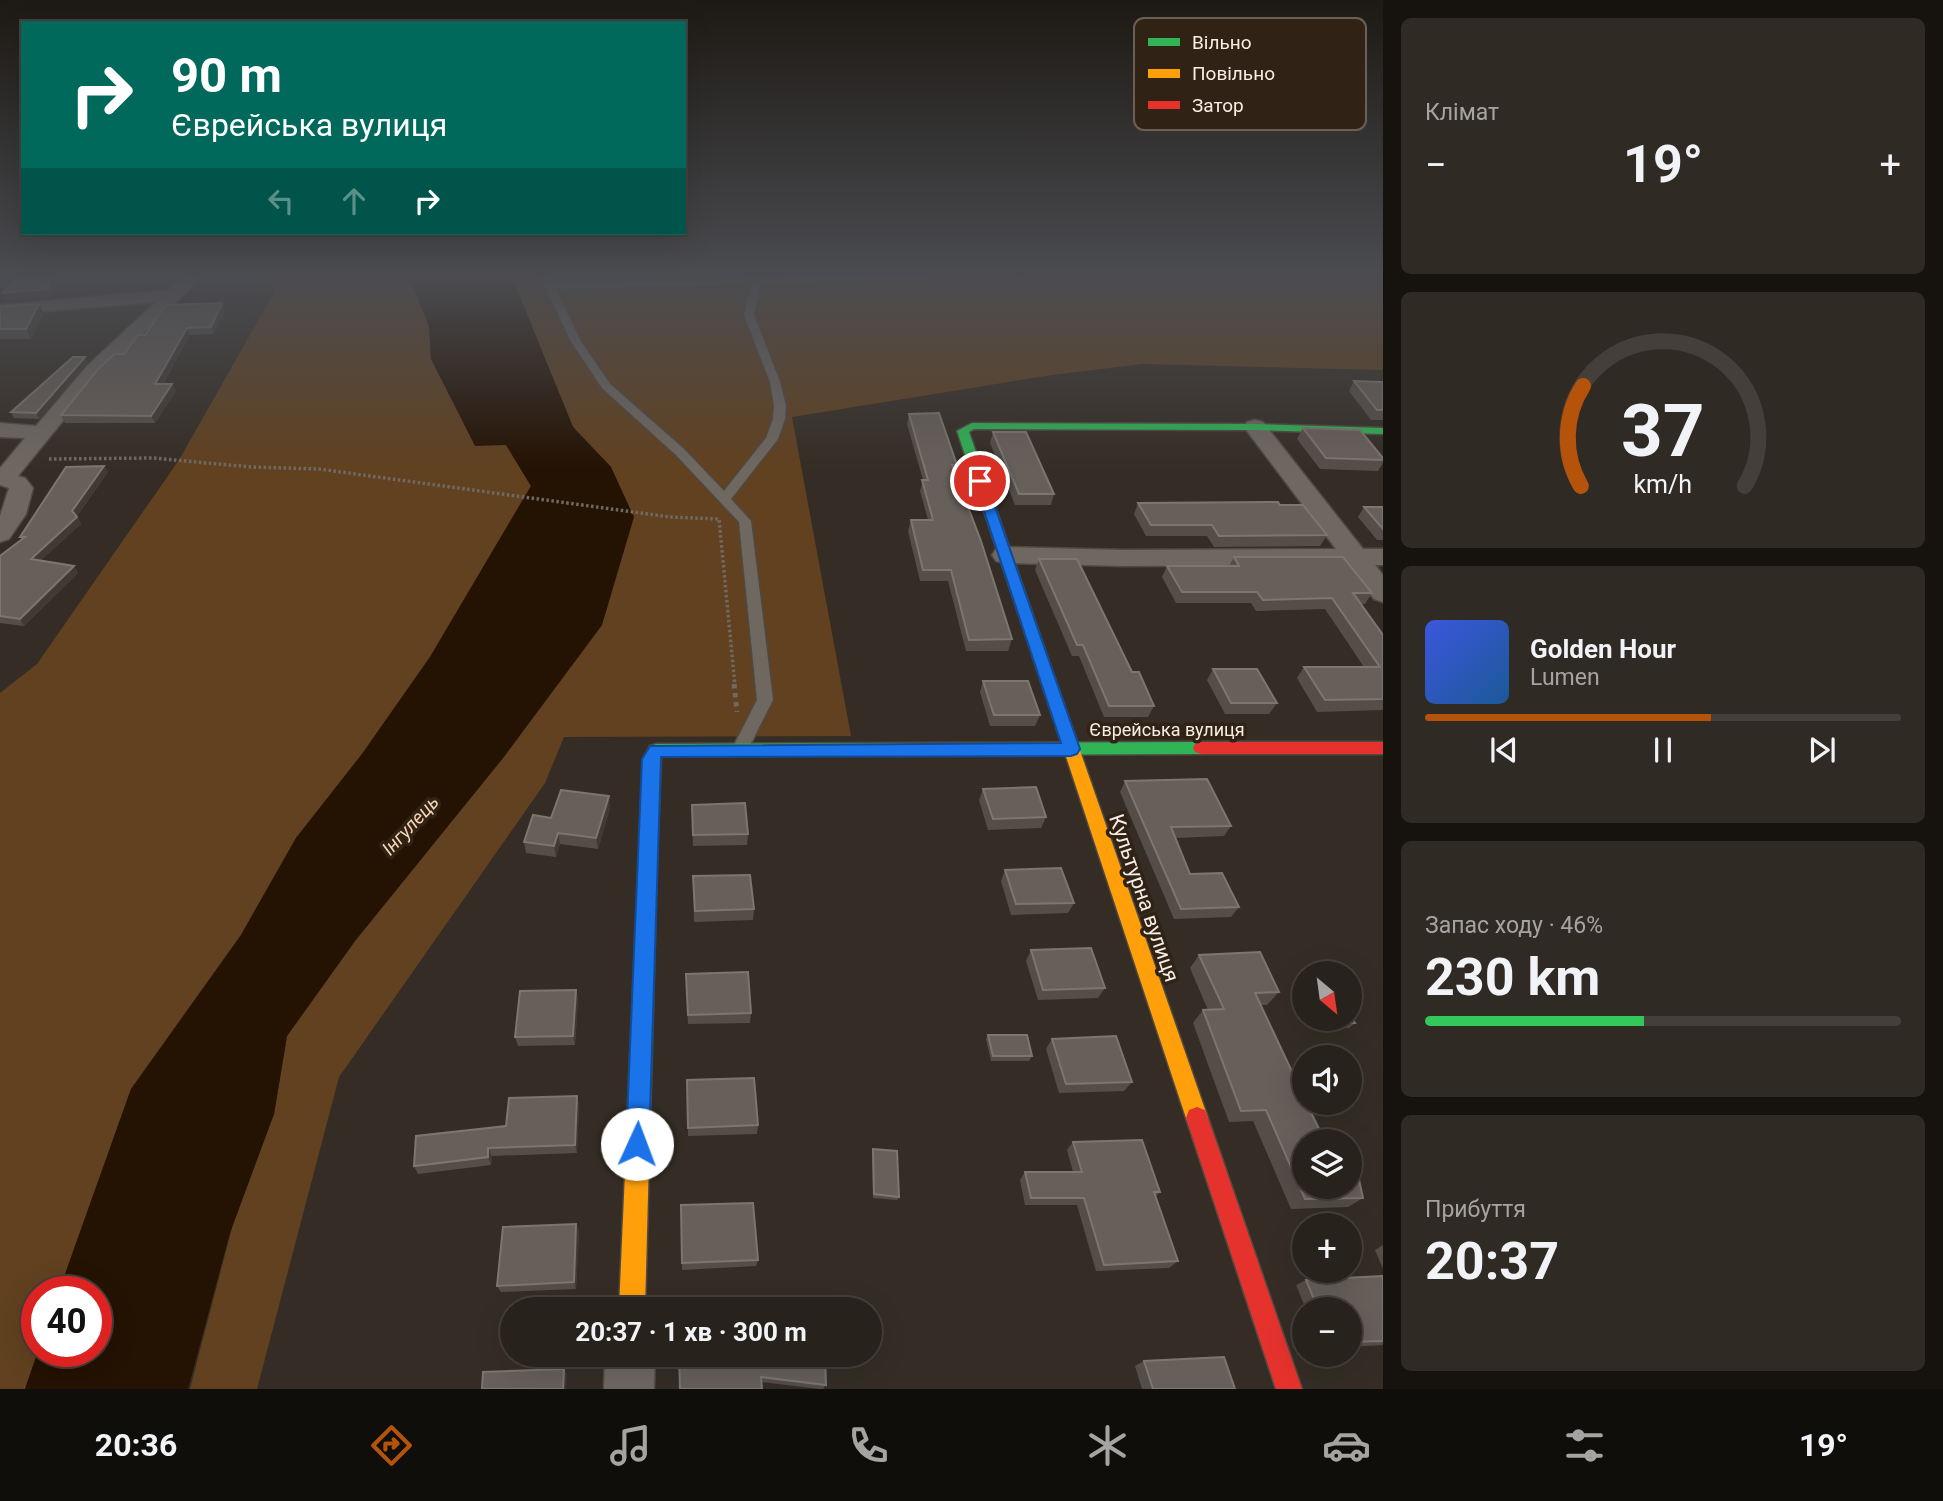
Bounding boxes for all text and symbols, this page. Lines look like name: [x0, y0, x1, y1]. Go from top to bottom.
legend: [1134, 18, 1366, 130]
text: Вільно: [1192, 31, 1252, 54]
text: 90 m: [171, 47, 282, 104]
icon: right: [56, 49, 147, 140]
text: Повільно: [1192, 62, 1275, 85]
text: Затор: [1192, 94, 1244, 117]
text: Клімат: [1425, 99, 1499, 126]
text: Єврейська вулиця: [171, 106, 447, 144]
text: 19°: [1623, 134, 1703, 195]
text: −: [1425, 143, 1447, 187]
text: +: [1879, 143, 1901, 187]
icon: left: [262, 182, 300, 220]
icon: ahead: [335, 182, 373, 220]
icon: right: [408, 182, 446, 220]
text: 37: [1621, 389, 1705, 475]
pin: [950, 451, 1010, 511]
icon: arrive: [961, 462, 999, 500]
text: km/h: [1634, 470, 1692, 499]
text: Golden Hour: [1530, 634, 1676, 664]
text: Lumen: [1530, 664, 1600, 691]
street label: Єврейська вулиця: [1089, 719, 1245, 740]
icon: previous: [1485, 731, 1523, 769]
icon: pause: [1644, 731, 1682, 769]
icon: next: [1803, 731, 1841, 769]
water label: Інгулець: [377, 791, 444, 860]
street label: Культурна вулиця: [1104, 811, 1184, 985]
text: Запас ходу · 46%: [1425, 912, 1603, 939]
text: 230 km: [1425, 947, 1600, 1008]
north arrow: [1292, 961, 1362, 1031]
map controls: [1292, 961, 1362, 1367]
button: sound: [1292, 1045, 1362, 1115]
position arrow: [600, 1107, 674, 1181]
button: layers: [1292, 1129, 1362, 1199]
text: Прибуття: [1425, 1196, 1526, 1223]
button: +: [1292, 1213, 1362, 1283]
text: 20:37: [1425, 1231, 1559, 1292]
speed limit sign: 40: [21, 1276, 112, 1367]
button: −: [1292, 1297, 1362, 1367]
text: 20:37 · 1 хв · 300 m: [575, 1317, 807, 1347]
icon: directions: [367, 1421, 416, 1470]
icon: music: [606, 1421, 655, 1470]
icon: phone: [844, 1421, 893, 1470]
icon: climate: [1083, 1421, 1132, 1470]
icon: car: [1322, 1421, 1371, 1470]
icon: filters: [1560, 1421, 1609, 1470]
text: 20:36: [95, 1426, 177, 1464]
text: 19°: [1799, 1426, 1848, 1464]

